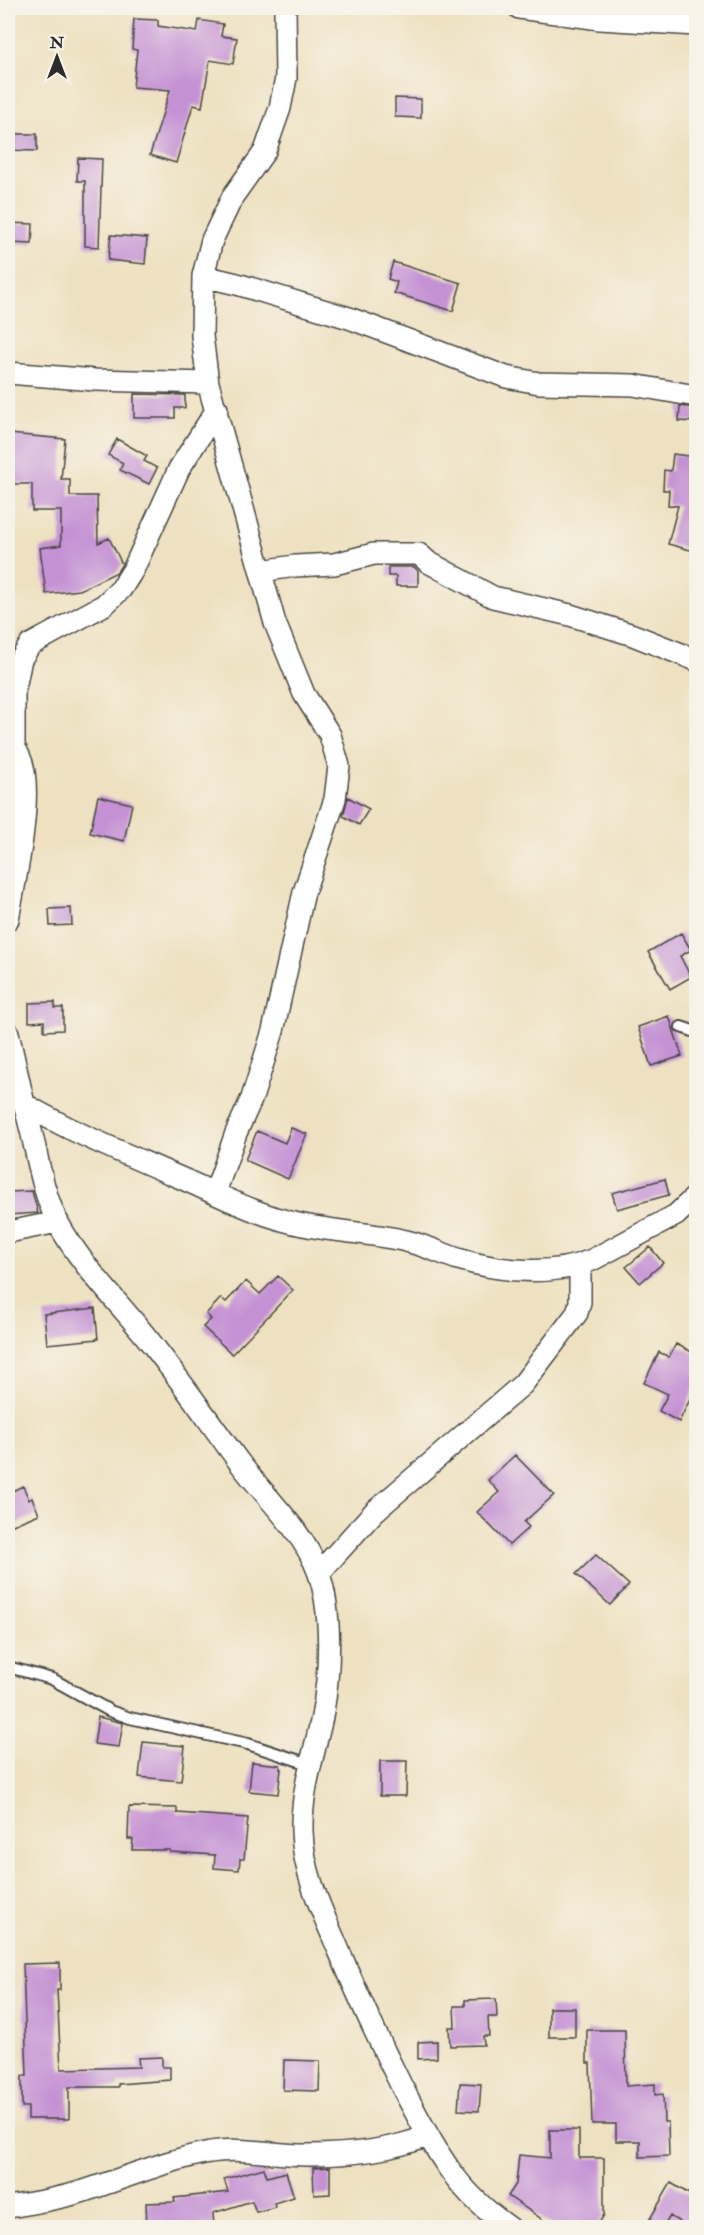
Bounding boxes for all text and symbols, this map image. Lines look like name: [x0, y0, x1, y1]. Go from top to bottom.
north arrow: [27, 27, 87, 87]
text: N: [49, 33, 65, 53]

